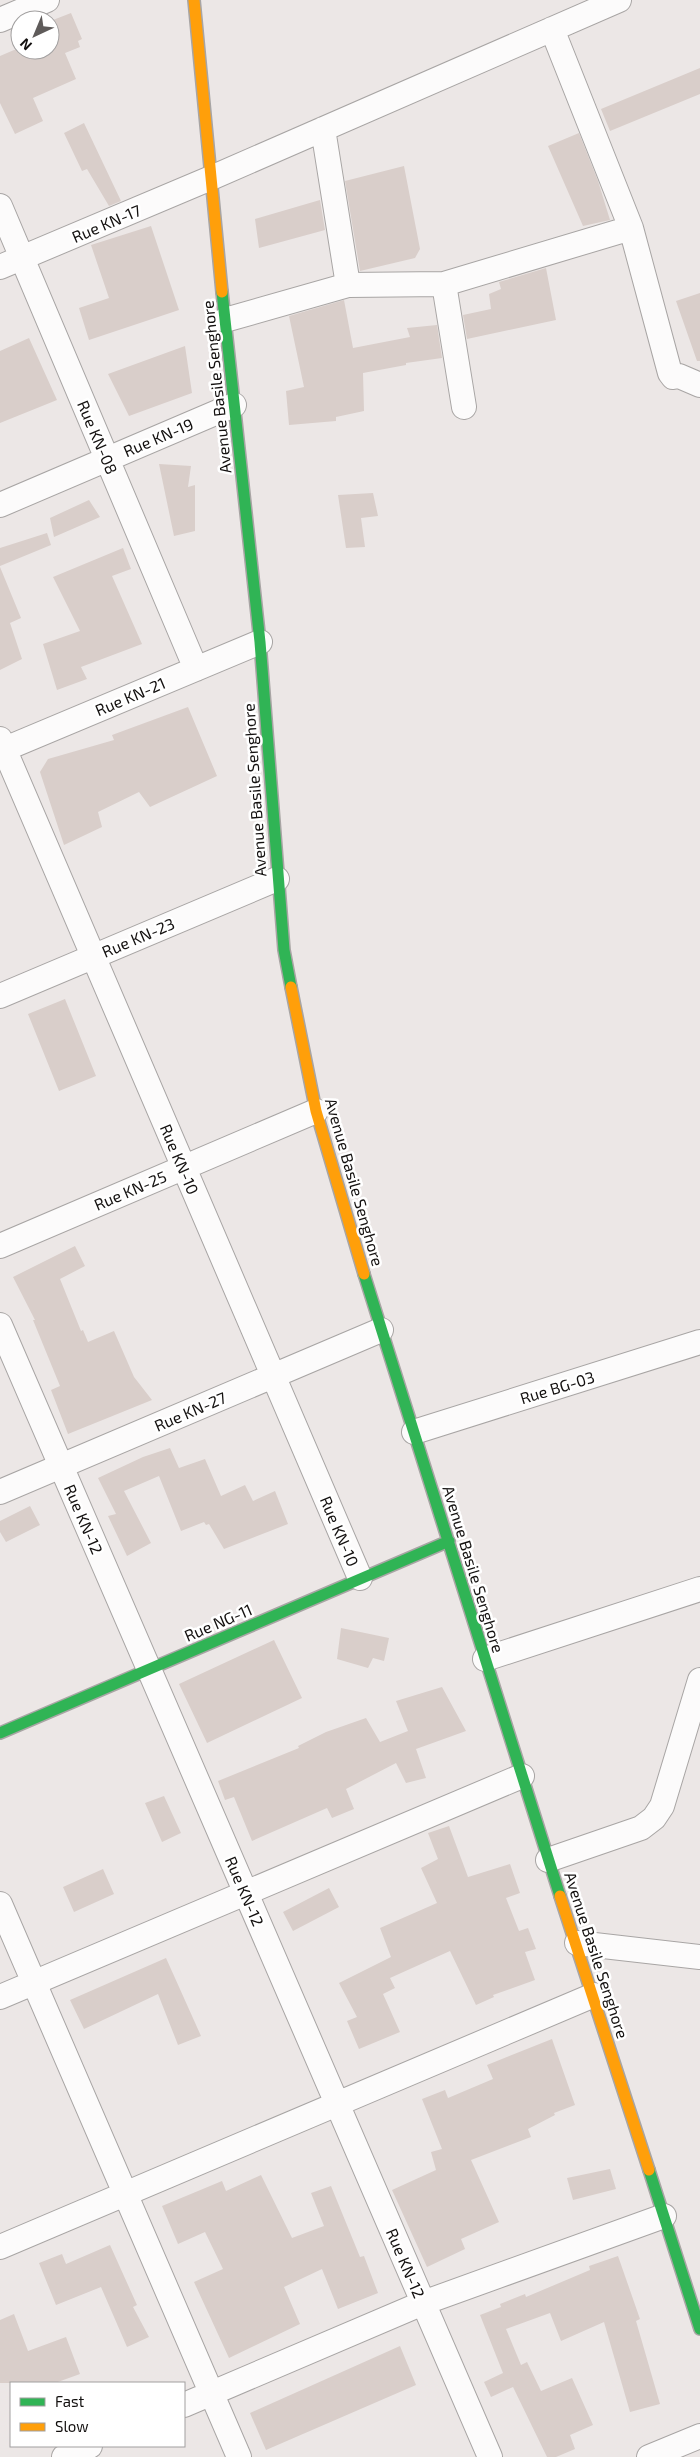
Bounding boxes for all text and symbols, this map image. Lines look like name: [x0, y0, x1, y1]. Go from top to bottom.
north arrow: [10, 10, 60, 60]
text: N: [16, 35, 35, 54]
street label: Rue KN-17: [69, 200, 143, 246]
street label: Avenue Basile Senghore: [197, 300, 235, 474]
street label: Rue KN-08: [74, 397, 122, 477]
street label: Rue KN-19: [120, 414, 196, 460]
street label: Rue KN-21: [92, 673, 168, 719]
street label: Avenue Basile Senghore: [238, 703, 270, 877]
street label: Rue KN-23: [99, 913, 177, 961]
street label: Avenue Basile Senghore: [322, 1096, 388, 1268]
street label: Rue KN-10: [157, 1121, 203, 1197]
street label: Rue KN-25: [91, 1166, 169, 1214]
street label: Rue BG-03: [517, 1367, 597, 1407]
street label: Rue KN-27: [151, 1387, 229, 1435]
street label: Rue KN-12: [61, 1481, 107, 1557]
street label: Avenue Basile Senghore: [439, 1483, 509, 1655]
street label: Rue KN-10: [317, 1493, 363, 1569]
street label: Rue NG-11: [181, 1599, 255, 1645]
street label: Rue KN-12: [222, 1853, 268, 1929]
street label: Avenue Basile Senghore: [561, 1869, 633, 2041]
street label: Rue KN-12: [383, 2225, 429, 2301]
legend: [10, 2382, 185, 2447]
text: Fast: [55, 2392, 85, 2410]
text: Slow: [55, 2417, 89, 2435]

